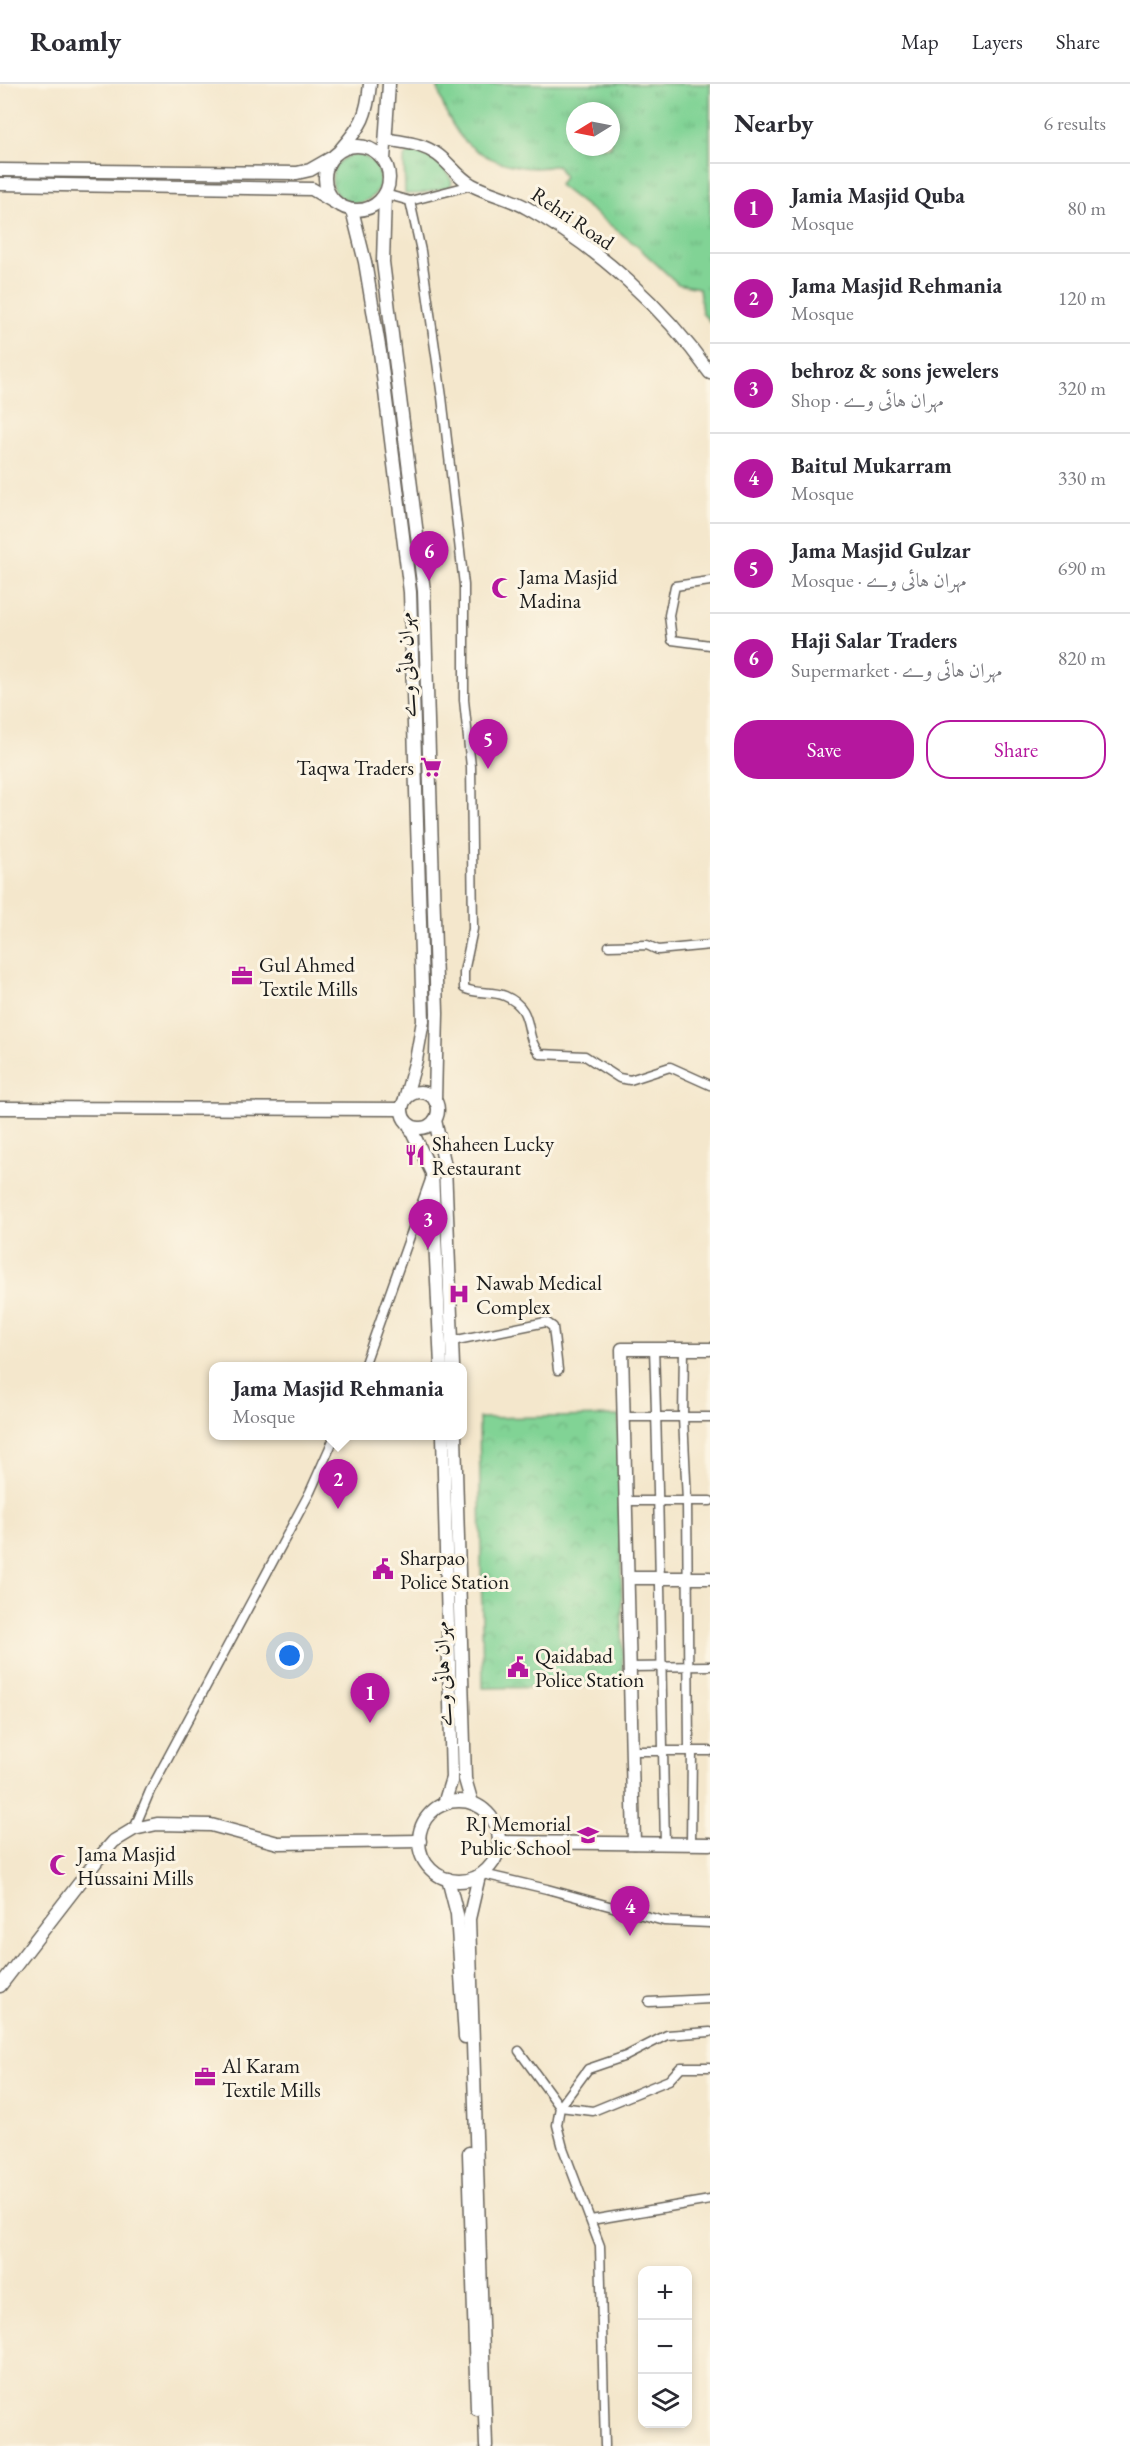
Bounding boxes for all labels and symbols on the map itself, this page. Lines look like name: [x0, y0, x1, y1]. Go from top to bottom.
north arrow: [566, 102, 620, 156]
street label: Rehri Road: [526, 180, 620, 256]
pin: 6: [410, 532, 448, 581]
place label: Jama Masjid Madina: [517, 563, 618, 614]
mosque icon: Jama Masjid Madina: [490, 576, 514, 600]
street label: مہران ہائی وے: [391, 612, 422, 718]
pin: 5: [468, 720, 508, 769]
place label: Taqwa Traders: [296, 754, 414, 781]
supermarket icon: Taqwa Traders: [419, 755, 443, 779]
place label: Gul Ahmed Textile Mills: [259, 951, 358, 1002]
office icon: Gul Ahmed Textile Mills: [230, 964, 254, 988]
place label: Shaheen Lucky Restaurant: [432, 1130, 555, 1181]
restaurant icon: Shaheen Lucky Restaurant: [403, 1143, 427, 1167]
pin: 3: [408, 1200, 448, 1249]
place label: Nawab Medical Complex: [476, 1269, 602, 1320]
hospital icon: Nawab Medical Complex: [447, 1282, 471, 1306]
pin: 2: [318, 1460, 358, 1509]
place label: Sharpao Police Station: [400, 1544, 509, 1595]
public building icon: Sharpao Police Station: [371, 1557, 395, 1581]
street label: مہران ہائی وے: [427, 1621, 458, 1727]
your location: [275, 1641, 304, 1670]
place label: Qaidabad Police Station: [535, 1642, 644, 1693]
public building icon: Qaidabad Police Station: [506, 1655, 530, 1679]
pin: 1: [350, 1674, 389, 1723]
place label: RJ Memorial Public School: [460, 1810, 571, 1861]
school or university icon: RJ Memorial Public School: [576, 1823, 600, 1847]
place label: Jama Masjid Hussaini Mills: [75, 1840, 194, 1891]
mosque icon: Jama Masjid Hussaini Mills: [48, 1853, 72, 1877]
pin: 4: [610, 1886, 650, 1936]
place label: Al Karam Textile Mills: [221, 2052, 321, 2103]
office icon: Al Karam Textile Mills: [193, 2065, 217, 2089]

